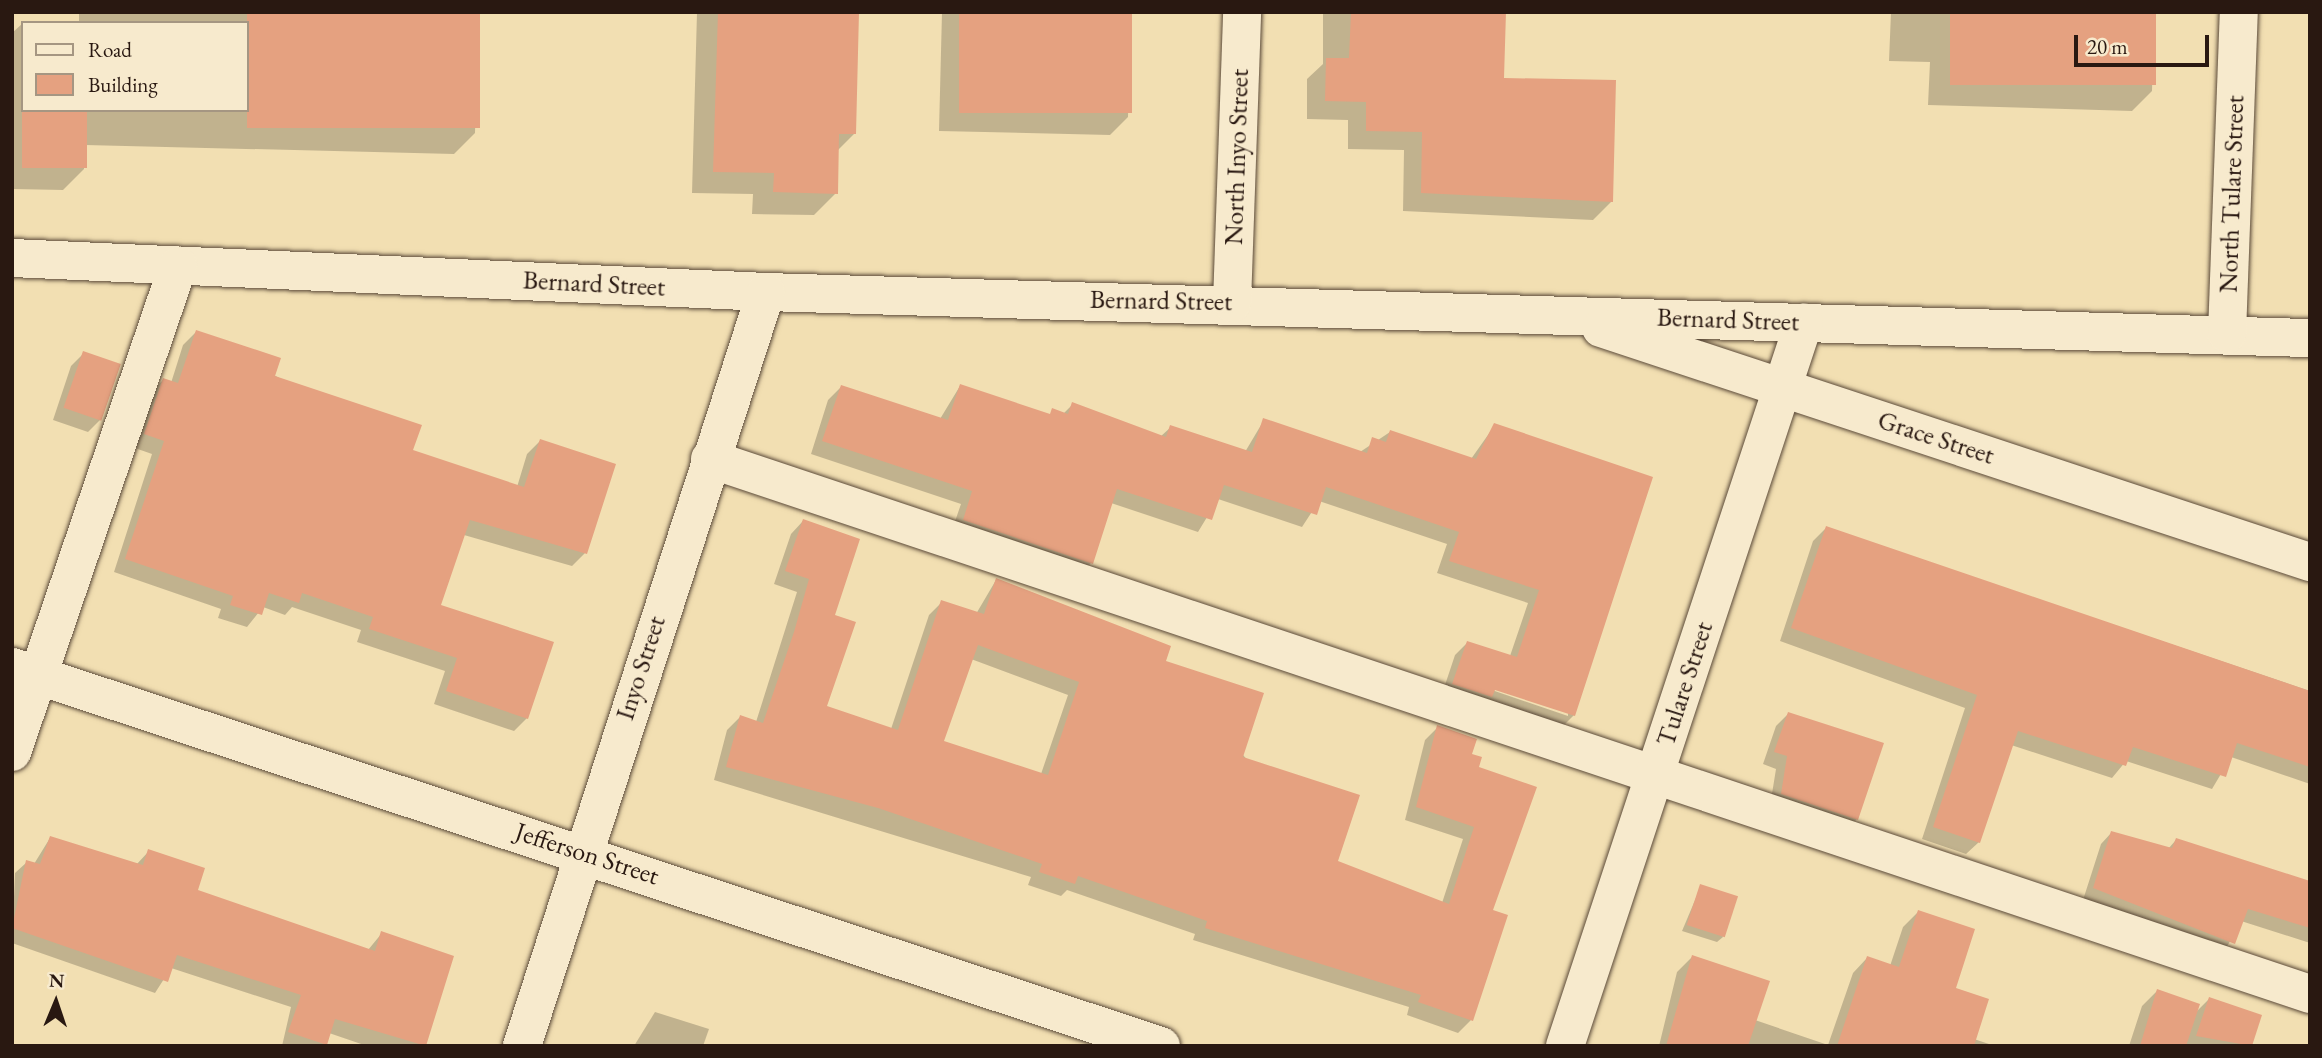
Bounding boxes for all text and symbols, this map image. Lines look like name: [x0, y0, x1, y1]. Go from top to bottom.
legend: [21, 21, 248, 112]
scale bar: [2077, 21, 2212, 65]
text: 20 m: [2087, 33, 2128, 60]
text: Road: [88, 36, 132, 63]
street label: North Inyo Street: [1218, 68, 1256, 246]
text: Building: [88, 71, 158, 98]
street label: North Tulare Street: [2213, 95, 2251, 293]
street label: Bernard Street: [522, 265, 666, 303]
street label: Bernard Street: [1090, 284, 1232, 318]
street label: Bernard Street: [1656, 302, 1800, 338]
street label: Grace Street: [1874, 405, 1998, 471]
street label: Inyo Street: [610, 612, 672, 724]
street label: Tulare Street: [1650, 618, 1720, 750]
street label: Jefferson Street: [511, 816, 663, 892]
north arrow: [21, 967, 91, 1037]
text: N: [49, 968, 65, 993]

